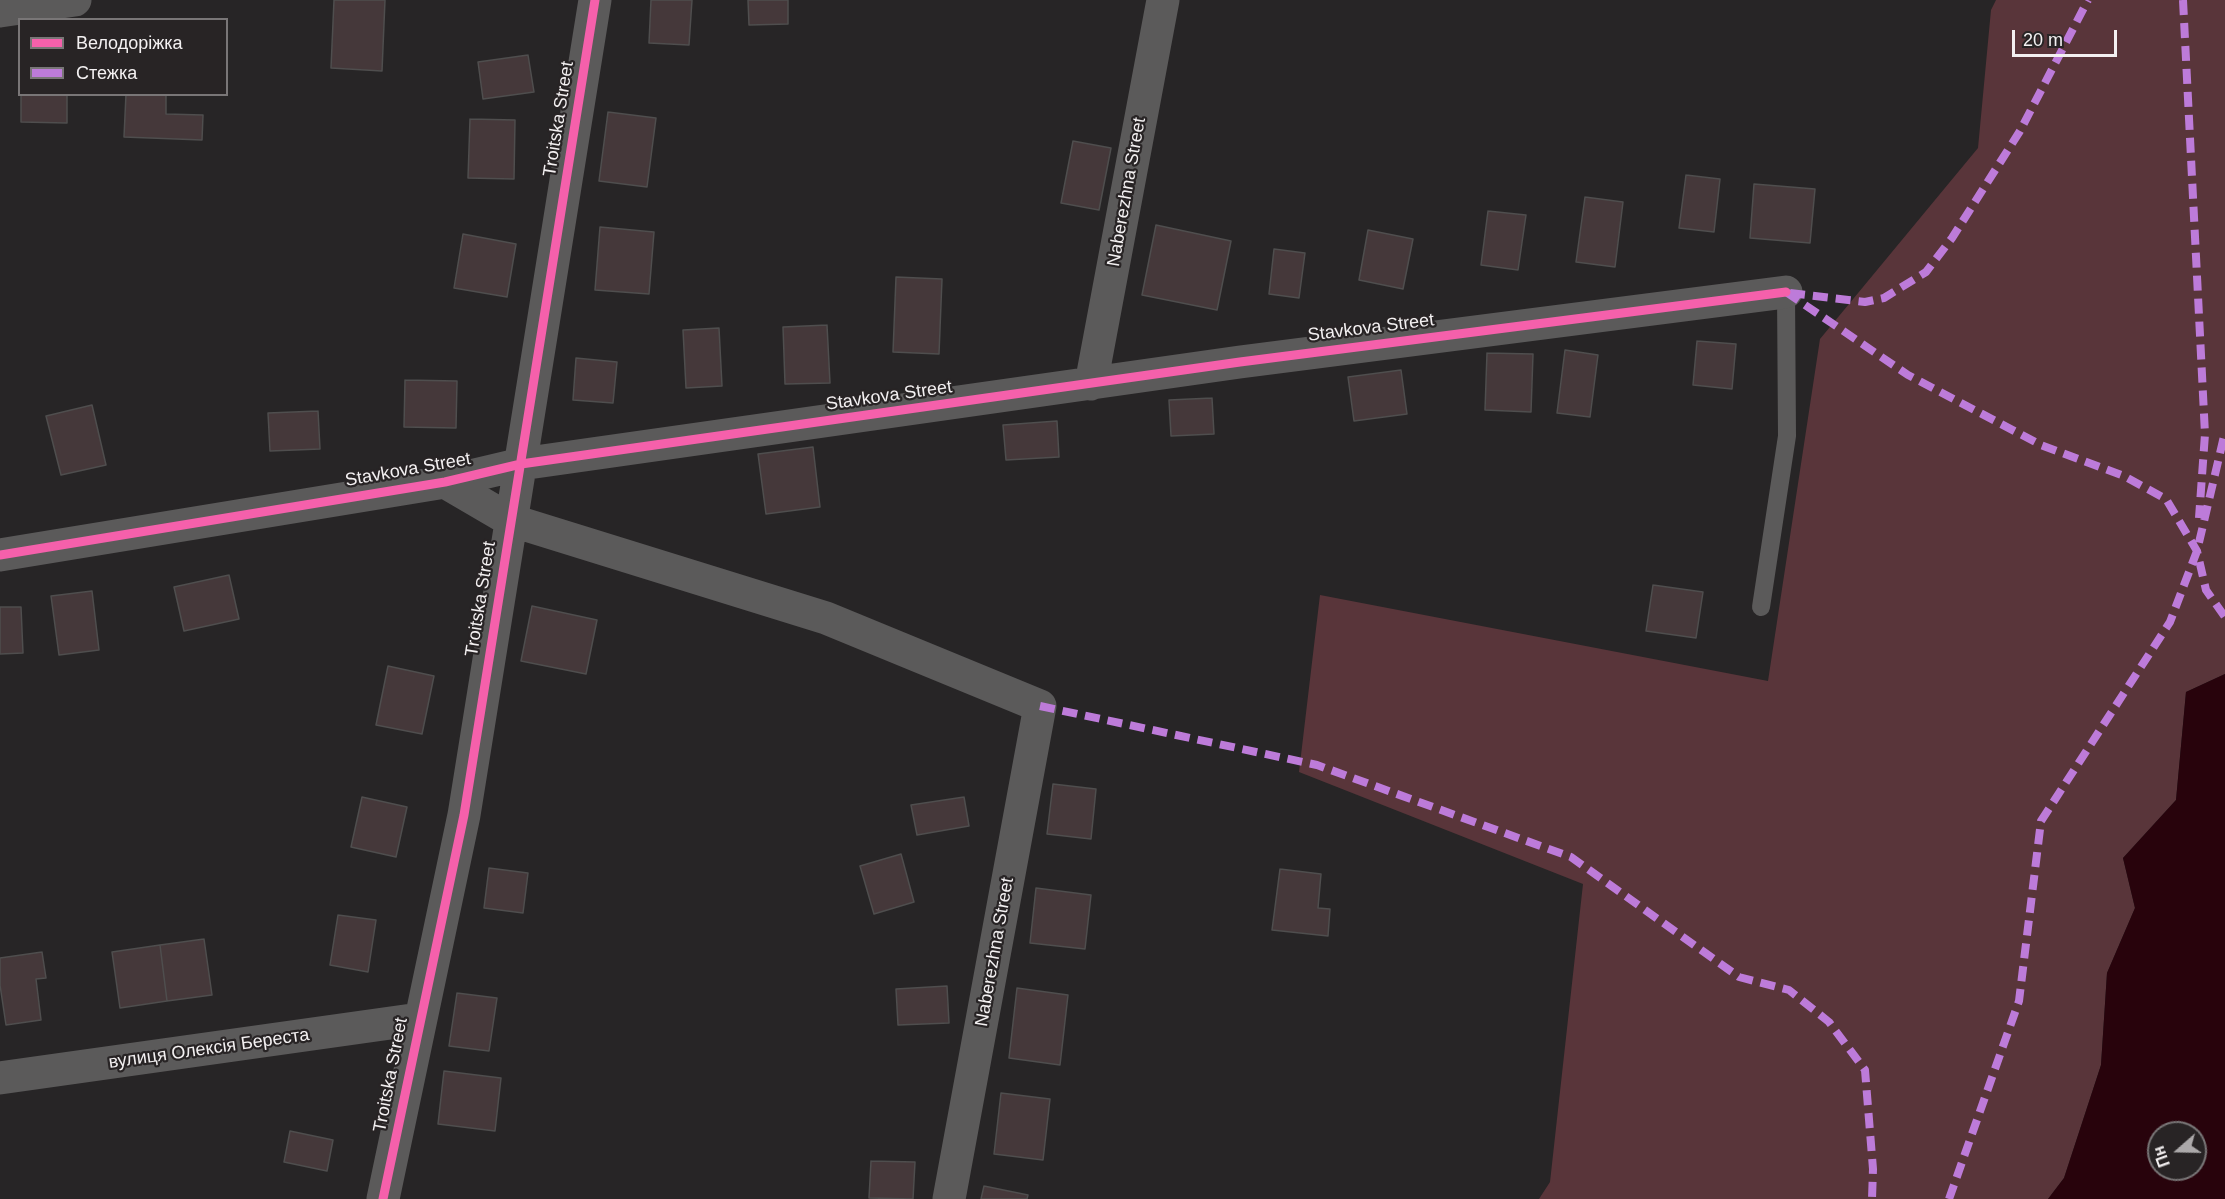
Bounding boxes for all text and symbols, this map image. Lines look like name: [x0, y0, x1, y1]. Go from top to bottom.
legend: [18, 18, 228, 96]
scale bar: [2015, 18, 2120, 56]
text: 20 m: [2023, 30, 2063, 50]
text: Велодоріжка: [76, 33, 183, 53]
street label: Troitska Street: [539, 60, 579, 178]
text: Стежка: [76, 63, 137, 83]
street label: Naberezhna Street: [1103, 116, 1151, 268]
street label: Stavkova Street: [1307, 310, 1435, 346]
street label: Stavkova Street: [825, 376, 953, 416]
street label: Stavkova Street: [344, 448, 472, 492]
street label: Troitska Street: [461, 540, 501, 658]
street label: Naberezhna Street: [971, 876, 1019, 1028]
street label: Troitska Street: [369, 1016, 413, 1134]
street label: вулиця Олексія Береста: [107, 1024, 311, 1074]
north arrow: [2147, 1121, 2207, 1181]
text: Пн: [2150, 1144, 2173, 1170]

